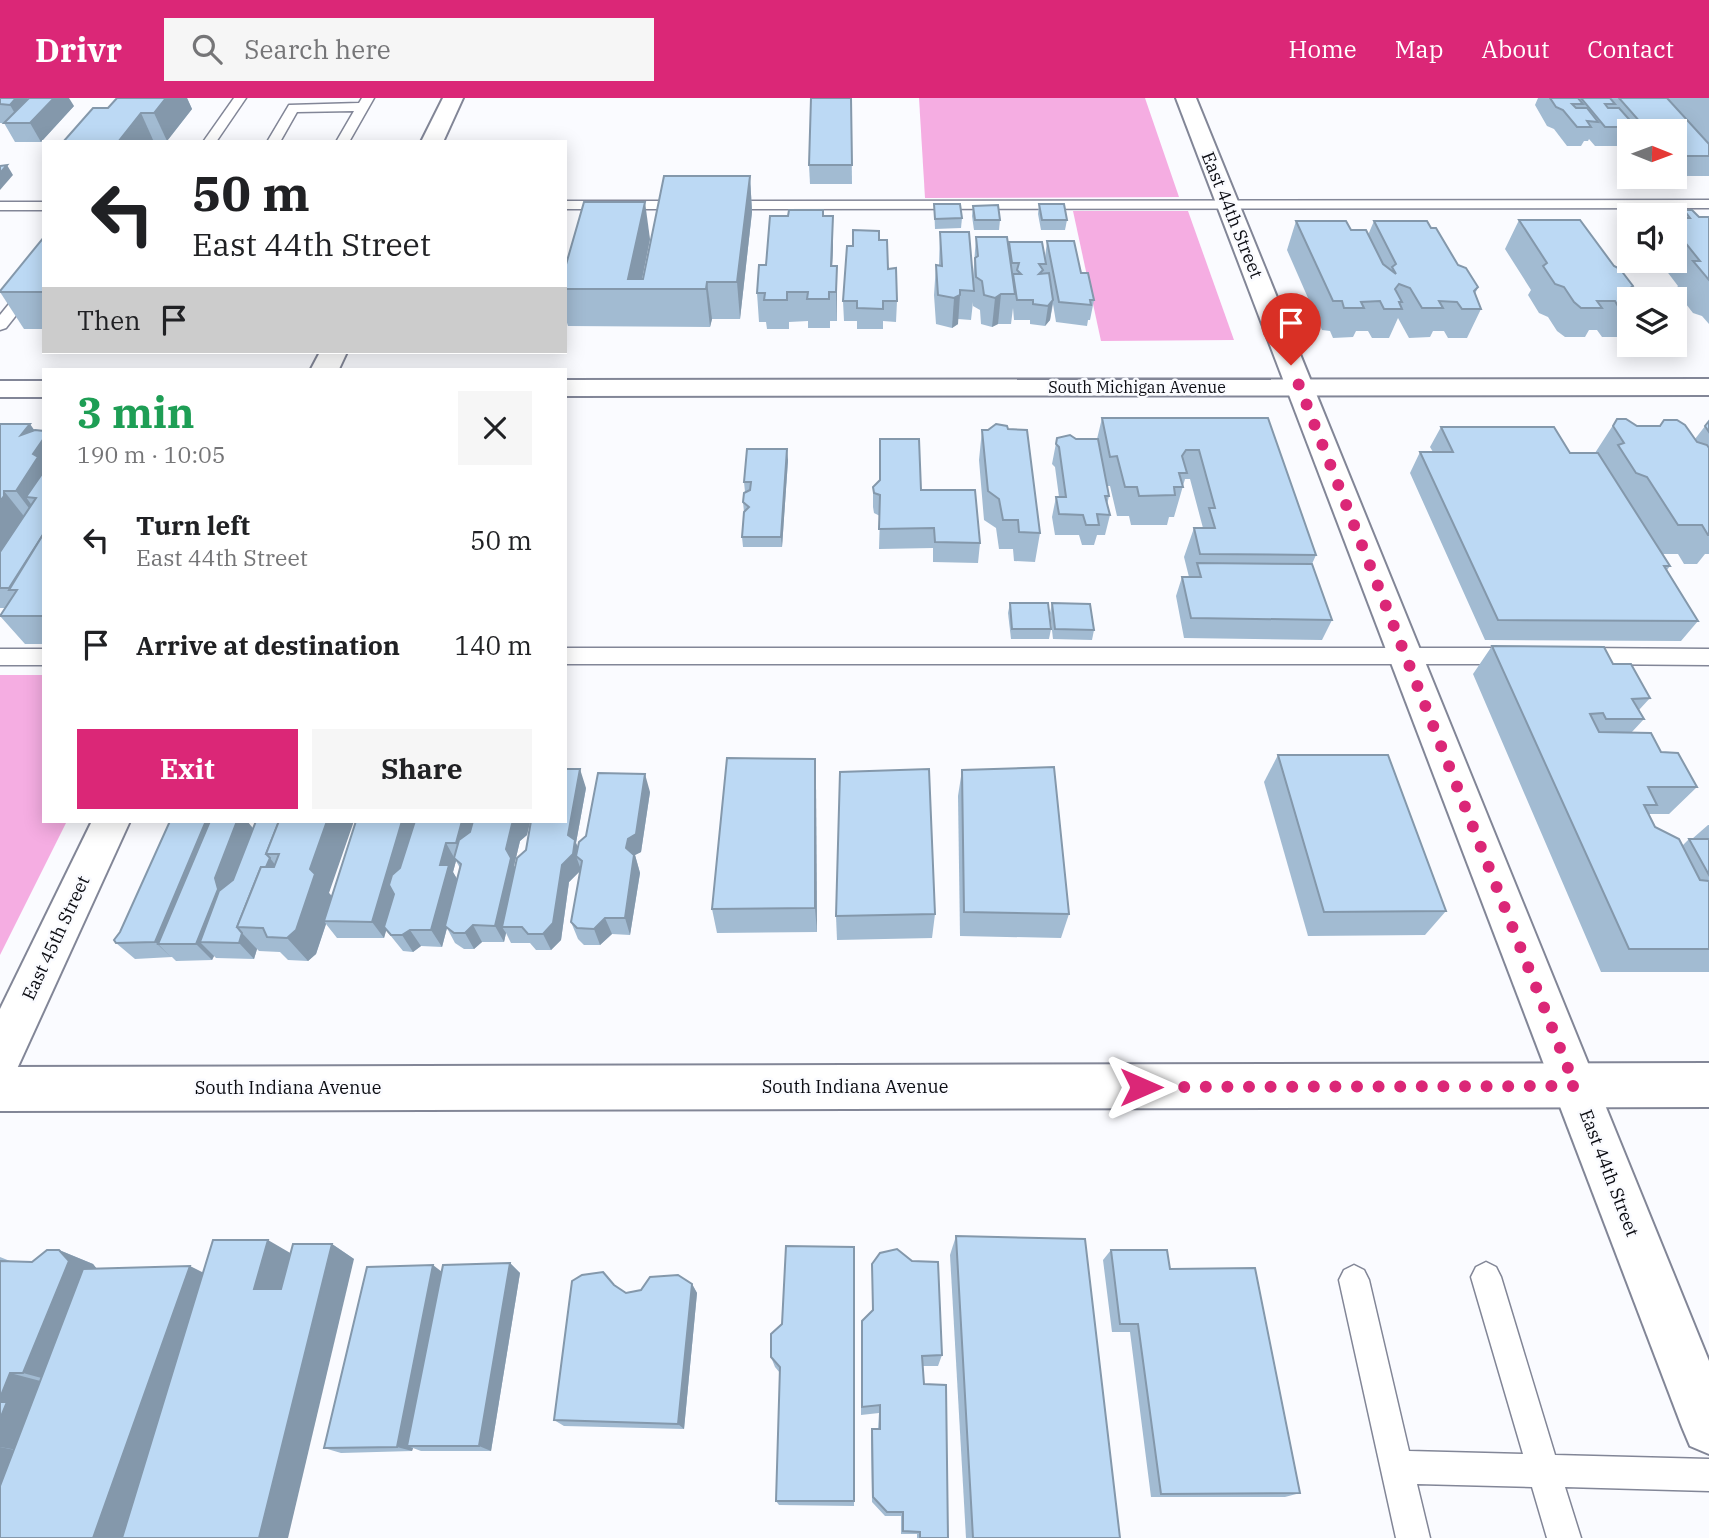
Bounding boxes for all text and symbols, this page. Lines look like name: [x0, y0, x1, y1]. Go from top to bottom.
search box: [164, 18, 654, 81]
text: Drivr: [35, 28, 122, 71]
icon: search: [188, 30, 226, 68]
text: Search here: [244, 32, 391, 66]
text: Home: [1289, 33, 1357, 65]
text: Map: [1395, 33, 1443, 65]
text: About: [1481, 33, 1549, 65]
text: Contact: [1587, 33, 1674, 65]
north arrow: [1617, 119, 1687, 189]
map controls: [1617, 119, 1687, 357]
street label: East 44th Street: [1197, 148, 1268, 281]
text: 50 m: [192, 161, 310, 224]
icon: left: [77, 168, 168, 259]
button: sound: [1617, 203, 1687, 273]
text: East 44th Street: [192, 223, 431, 265]
button: layers: [1617, 287, 1687, 357]
pin: [1261, 293, 1321, 365]
icon: arrive: [155, 301, 193, 339]
text: Then: [77, 303, 141, 337]
icon: arrive: [1272, 304, 1310, 342]
street label: South Michigan Avenue: [1048, 377, 1226, 397]
text: 3 min: [77, 385, 195, 440]
button: close: [458, 391, 532, 465]
text: 190 m · 10:05: [77, 439, 226, 469]
text: Turn left: [136, 508, 250, 542]
icon: left: [77, 521, 115, 559]
text: 50 m: [470, 523, 532, 557]
text: East 44th Street: [136, 542, 308, 572]
icon: arrive: [77, 626, 115, 664]
text: Arrive at destination: [136, 628, 400, 662]
text: 140 m: [454, 628, 532, 662]
button: Exit: [77, 729, 298, 809]
button: Share: [312, 729, 532, 809]
street label: East 45th Street: [17, 872, 94, 1004]
position arrow: [1104, 1050, 1178, 1124]
street label: South Indiana Avenue: [762, 1075, 948, 1098]
street label: South Indiana Avenue: [195, 1076, 381, 1099]
street label: East 44th Street: [1575, 1106, 1644, 1240]

